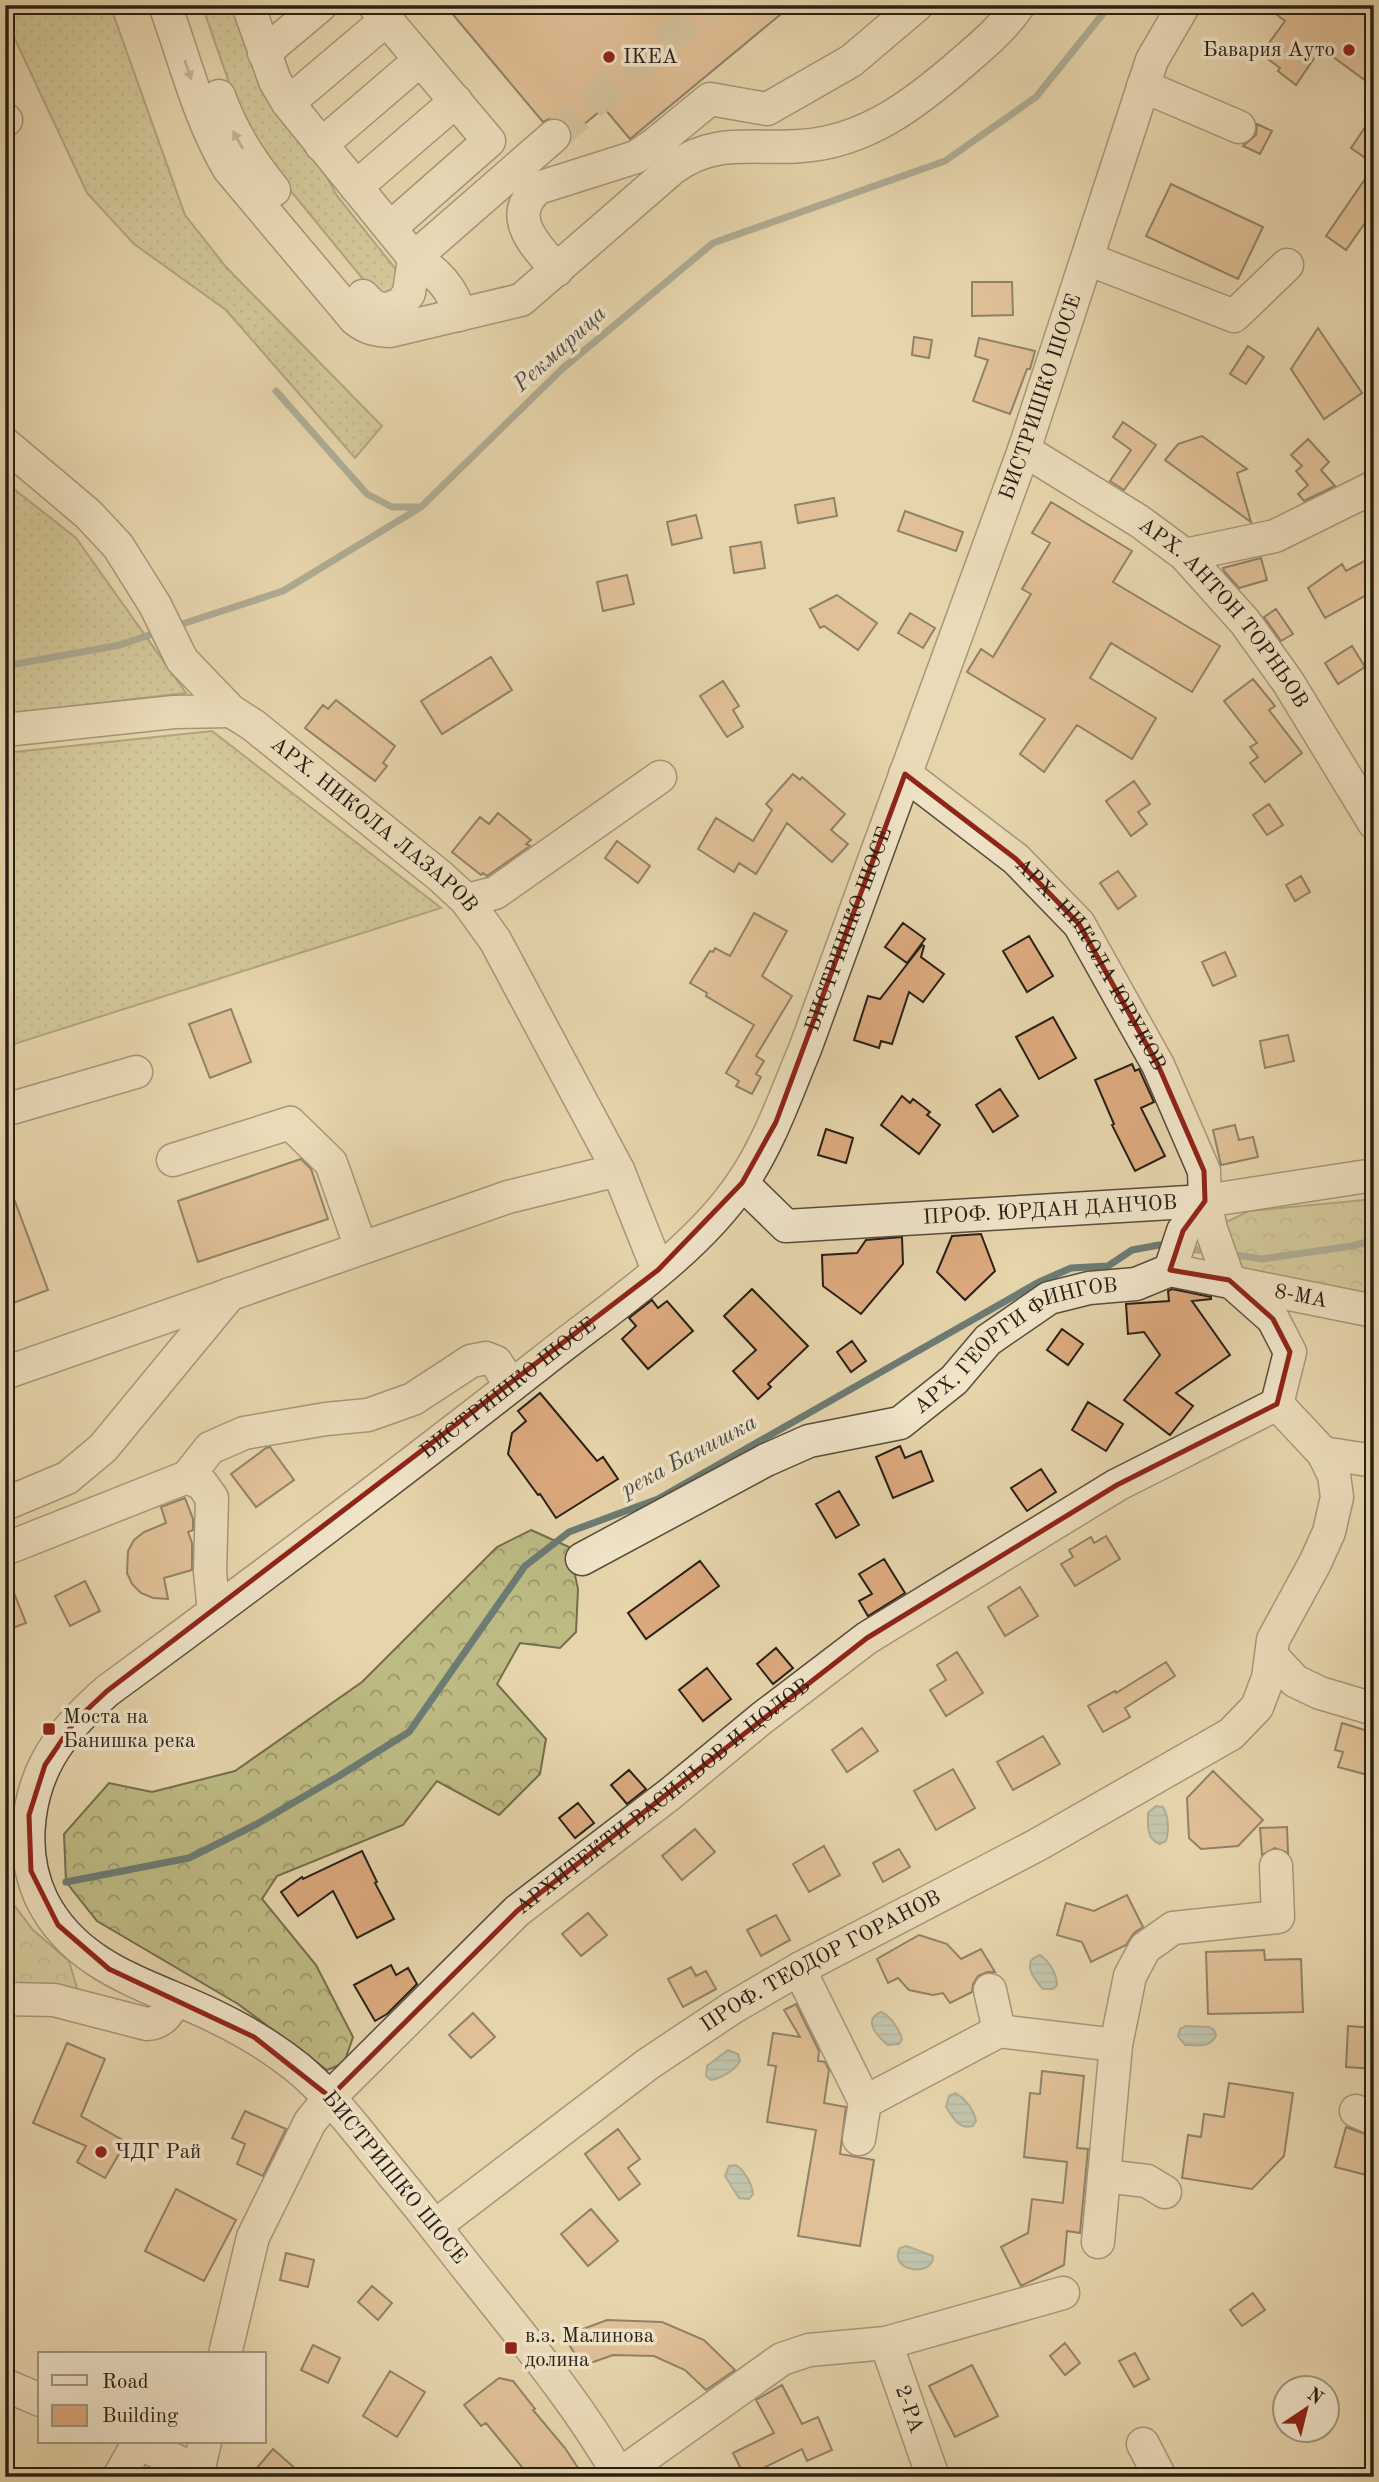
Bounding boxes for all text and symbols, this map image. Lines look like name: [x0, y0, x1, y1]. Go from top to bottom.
place label: Бавария Ауто: [1203, 40, 1335, 61]
marker: Бавария Ауто: [1341, 42, 1357, 58]
place label: IKEA: [623, 47, 678, 68]
marker: IKEA: [601, 49, 617, 65]
one-way arrow: [183, 59, 194, 80]
one-way arrow: [232, 130, 244, 149]
street label: БИСТРИШКО ШОСЕ: [996, 291, 1085, 503]
water label: Рекмарица: [509, 302, 611, 398]
street label: АРХ. АНТОН ТОРНЬОВ: [1135, 514, 1312, 712]
street label: АРХ. НИКОЛА ЛАЗАРОВ: [267, 733, 482, 916]
street label: БИСТРИШКО ШОСЕ: [802, 824, 896, 1034]
street label: АРХ. НИКОЛА ЮРУКОВ: [1011, 854, 1170, 1074]
street label: ПРОФ. ЮРДАН ДАНЧОВ: [922, 1192, 1178, 1228]
street label: АРХ. ГЕОРГИ ФИНГОВ: [910, 1275, 1118, 1418]
street label: 8-МА: [1273, 1281, 1329, 1312]
street label: БИСТРИШКО ШОСЕ: [416, 1314, 600, 1463]
water label: река Банишка: [616, 1411, 761, 1503]
street label: АРХИТЕКТИ ВАСИЛЬОВ И ЦОЛОВ: [512, 1675, 814, 1918]
place label: Моста на Банишка река: [63, 1707, 195, 1752]
marker: Моста на Банишка река: [41, 1721, 57, 1737]
street label: ПРОФ. ТЕОДОР ГОРАНОВ: [697, 1887, 944, 2036]
street label: БИСТРИШКО ШОСЕ: [318, 2087, 470, 2269]
place label: ЧДГ Рай: [115, 2142, 201, 2163]
marker: ЧДГ Рай: [93, 2144, 109, 2160]
place label: в.з. Малинова долина: [525, 2326, 654, 2371]
marker: в.з. Малинова долина: [503, 2340, 519, 2356]
legend: [38, 2352, 266, 2444]
text: Road: [102, 2372, 149, 2393]
north arrow: [1270, 2374, 1340, 2444]
street label: 2-РА: [891, 2383, 927, 2436]
text: N: [1303, 2385, 1326, 2409]
text: Building: [102, 2406, 179, 2427]

